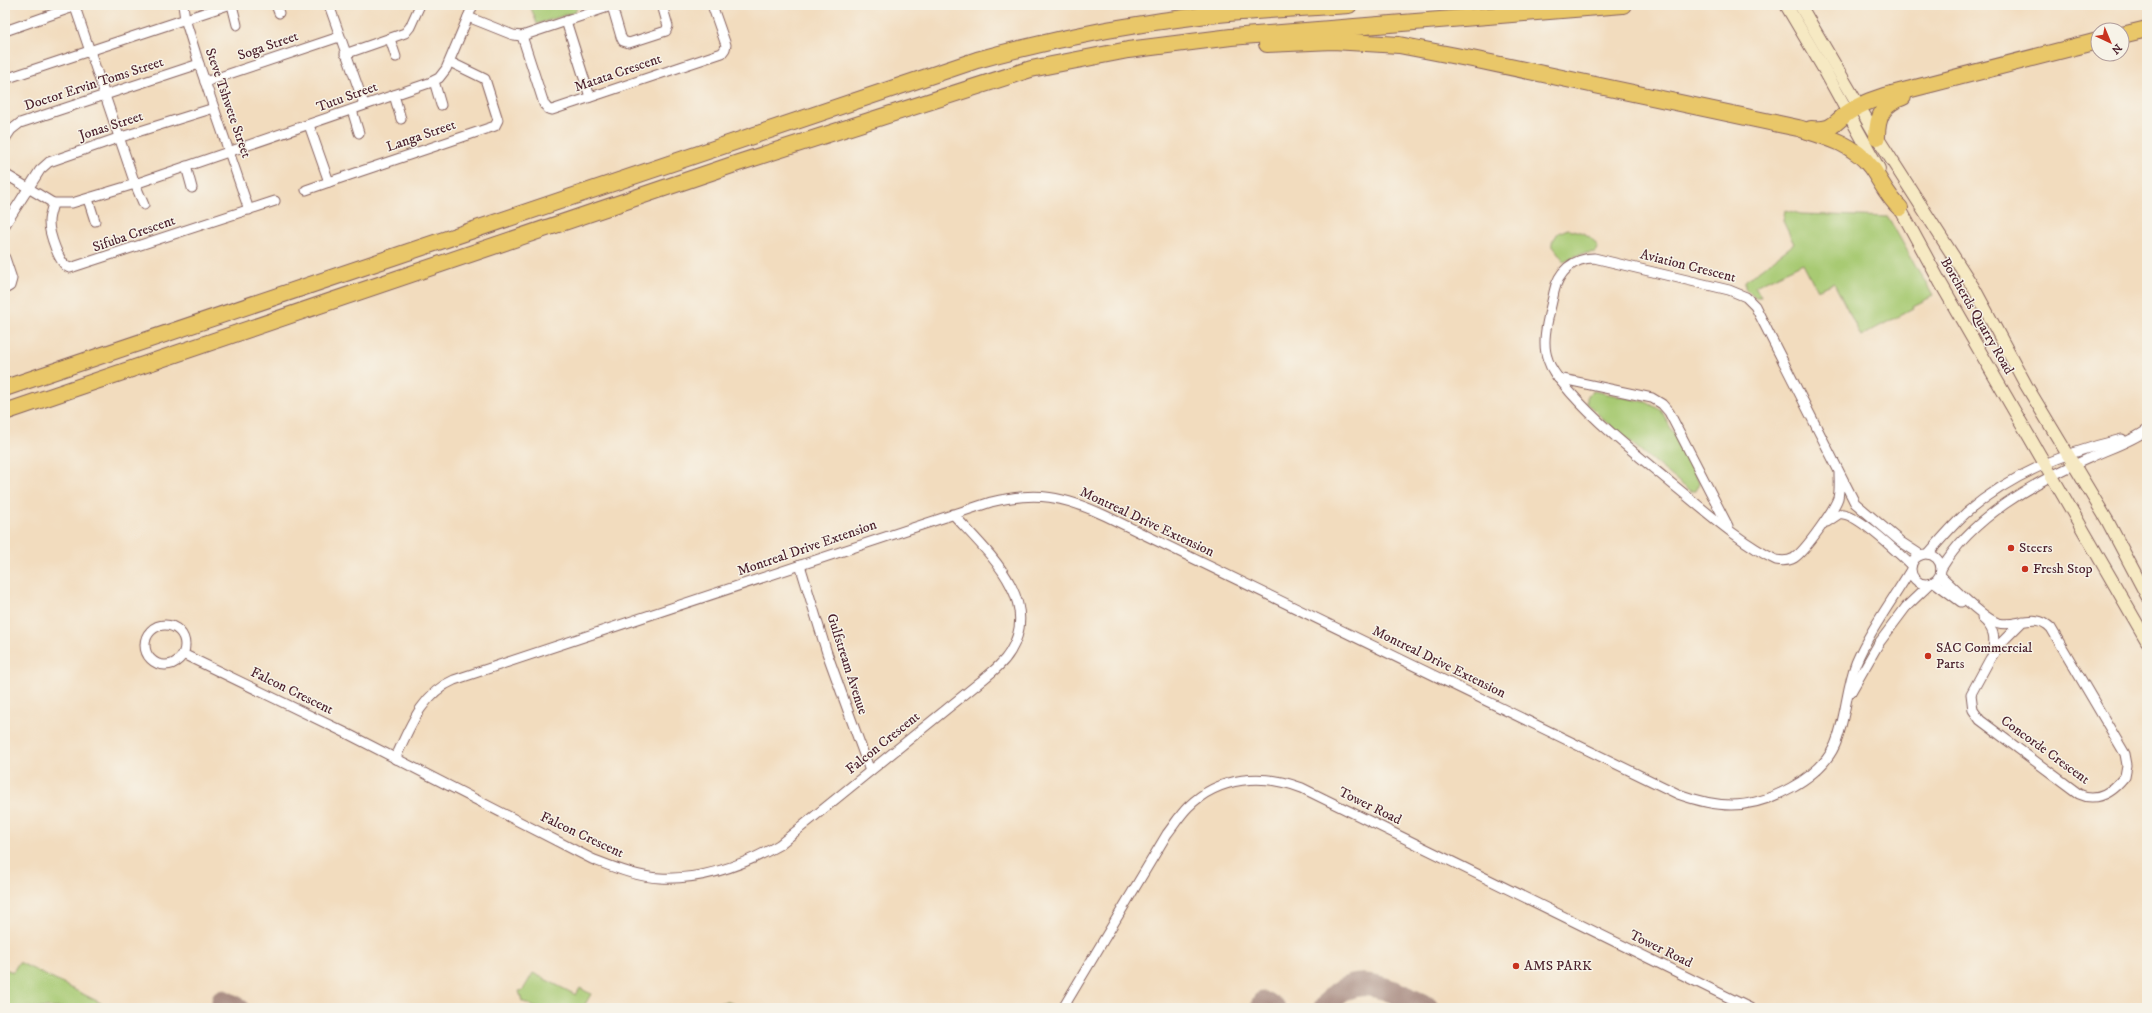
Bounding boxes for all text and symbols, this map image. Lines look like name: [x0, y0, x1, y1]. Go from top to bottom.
north arrow: [2090, 22, 2130, 62]
street label: Soga Street: [235, 27, 301, 65]
text: N: [2108, 40, 2124, 57]
street label: Steve Tshwete Street: [201, 46, 255, 161]
street label: Matata Crescent: [572, 49, 664, 96]
street label: Doctor Ervin Toms Street: [22, 53, 166, 115]
street label: Tutu Street: [314, 77, 380, 116]
street label: Jonas Street: [75, 107, 146, 145]
street label: Langa Street: [384, 116, 459, 156]
street label: Sifuba Crescent: [90, 211, 178, 257]
street label: Aviation Crescent: [1638, 245, 1738, 287]
street label: Borcherds Quarry Road: [1936, 254, 2018, 378]
street label: Montreal Drive Extension: [1077, 483, 1218, 561]
street label: Montreal Drive Extension: [735, 515, 880, 580]
place label: Steers: [2019, 539, 2053, 557]
marker: Steers: [2006, 543, 2016, 553]
place label: Fresh Stop: [2033, 560, 2093, 578]
marker: Fresh Stop: [2020, 564, 2030, 574]
street label: Gulfstream Avenue: [822, 611, 872, 717]
street label: Montreal Drive Extension: [1369, 622, 1509, 702]
place label: SAC Commercial Parts: [1936, 639, 2033, 673]
marker: SAC Commercial Parts: [1923, 651, 1933, 661]
street label: Falcon Crescent: [248, 663, 337, 719]
street label: Falcon Crescent: [842, 707, 924, 778]
street label: Concorde Crescent: [1997, 712, 2093, 789]
street label: Tower Road: [1336, 783, 1404, 829]
street label: Falcon Crescent: [537, 808, 627, 862]
street label: Tower Road: [1627, 926, 1695, 972]
place label: AMS PARK: [1524, 957, 1592, 975]
marker: AMS PARK: [1511, 961, 1521, 971]

